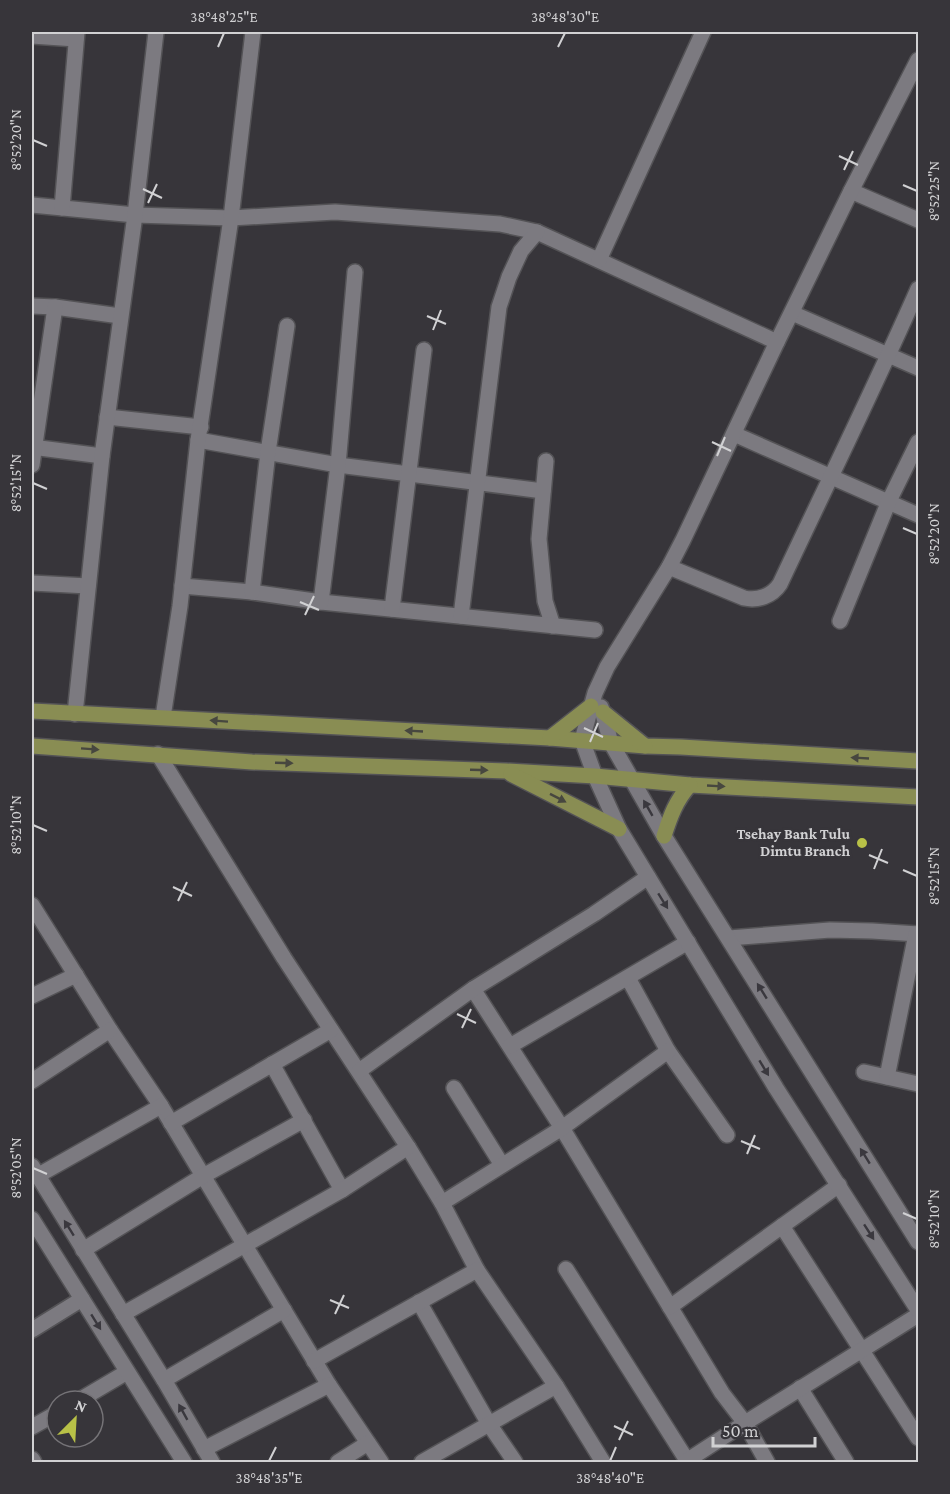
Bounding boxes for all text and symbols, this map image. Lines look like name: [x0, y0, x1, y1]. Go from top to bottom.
text: 38°48'25"E: [190, 9, 258, 25]
text: 38°48'30"E: [531, 9, 599, 25]
text: 8°52'20"N: [8, 109, 24, 171]
text: 8°52'25"N: [926, 161, 942, 221]
text: 8°52'15"N: [8, 454, 24, 512]
text: 8°52'20"N: [926, 503, 942, 565]
one-way arrow: [210, 716, 229, 726]
one-way arrow: [404, 727, 423, 736]
one-way arrow: [80, 745, 99, 754]
one-way arrow: [851, 753, 870, 763]
one-way arrow: [275, 758, 294, 768]
one-way arrow: [470, 766, 489, 775]
one-way arrow: [706, 782, 725, 791]
one-way arrow: [550, 793, 567, 803]
text: 8°52'10"N: [8, 795, 24, 855]
one-way arrow: [643, 799, 653, 816]
place label: Tsehay Bank Tulu Dimtu Branch: [736, 826, 850, 859]
marker: Tsehay Bank Tulu Dimtu Branch: [855, 836, 869, 850]
text: 8°52'15"N: [926, 847, 942, 905]
one-way arrow: [657, 893, 668, 909]
one-way arrow: [757, 983, 768, 999]
one-way arrow: [759, 1060, 770, 1076]
text: 8°52'05"N: [8, 1137, 24, 1199]
one-way arrow: [860, 1148, 871, 1165]
text: 8°52'10"N: [926, 1189, 942, 1249]
one-way arrow: [64, 1220, 75, 1236]
one-way arrow: [863, 1224, 874, 1240]
one-way arrow: [90, 1314, 101, 1330]
north arrow: [45, 1389, 105, 1449]
text: N: [72, 1396, 89, 1416]
one-way arrow: [177, 1404, 188, 1420]
scale bar: [713, 1410, 815, 1448]
text: 50 m: [722, 1421, 759, 1441]
text: 38°48'35"E: [236, 1470, 302, 1486]
text: 38°48'40"E: [576, 1470, 644, 1486]

